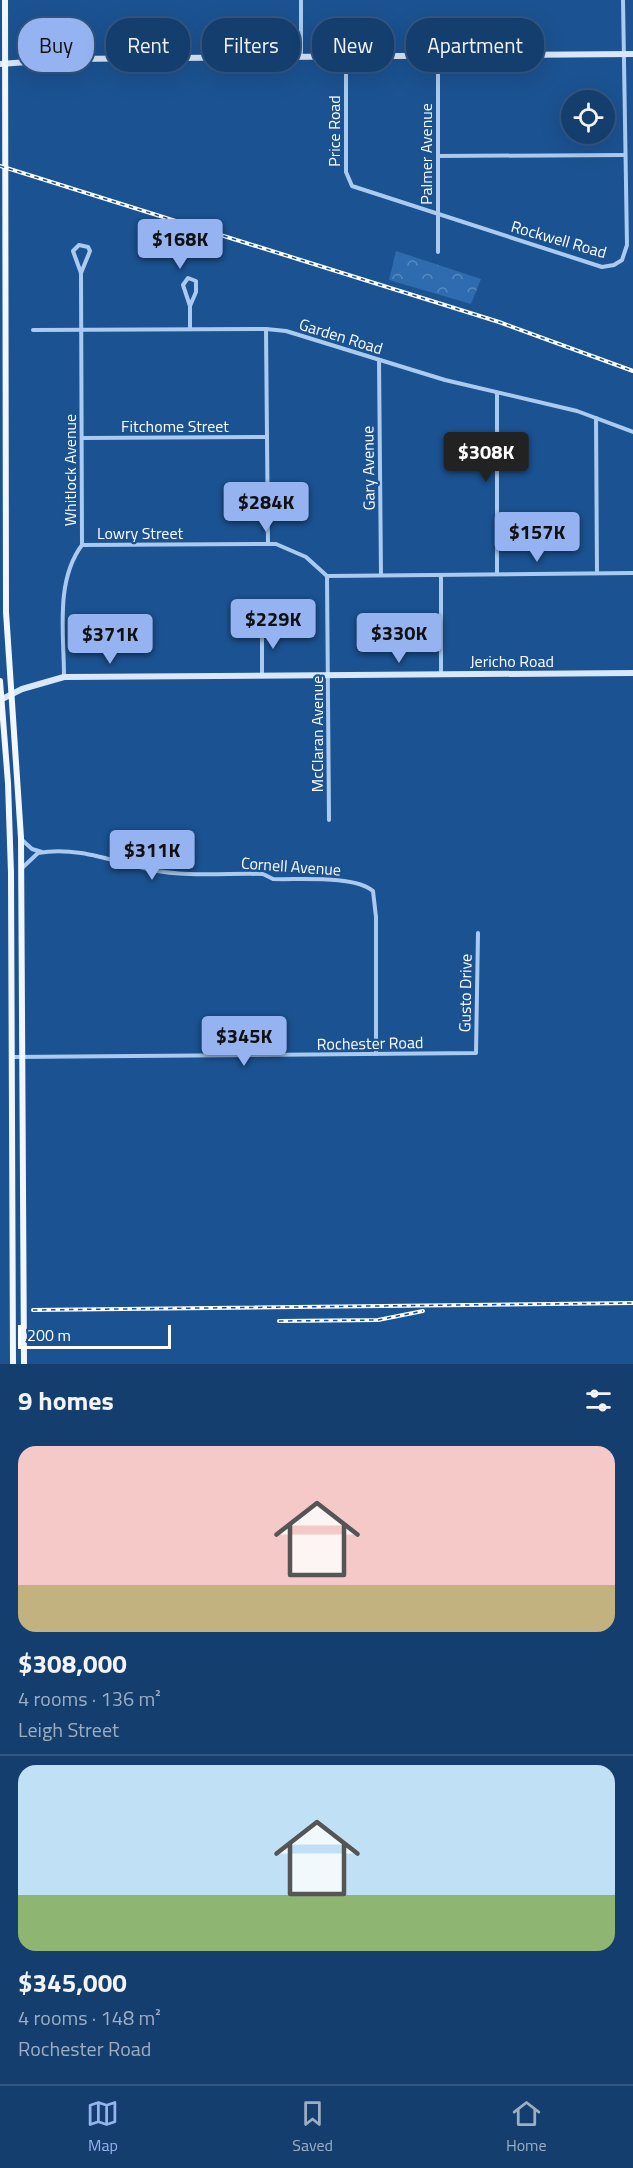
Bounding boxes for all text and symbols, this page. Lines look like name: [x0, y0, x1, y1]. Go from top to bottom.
chip: Buy: [18, 18, 94, 72]
chip: Rent: [106, 18, 190, 72]
chip: Filters: [202, 18, 300, 72]
chip: New: [312, 18, 394, 72]
chip: Apartment: [406, 18, 544, 72]
map controls: [561, 90, 615, 144]
button: locate: [561, 90, 615, 144]
street label: Price Road: [322, 95, 346, 167]
street label: Palmer Avenue: [414, 103, 438, 205]
street label: Rockwell Road: [508, 214, 610, 264]
pin: $168K: [138, 219, 222, 270]
text: $168K: [152, 223, 208, 254]
street label: Garden Road: [296, 312, 386, 360]
street label: Whitlock Avenue: [58, 414, 82, 526]
street label: Fitchome Street: [121, 414, 229, 438]
street label: Gary Avenue: [355, 425, 381, 511]
pin: $308K: [444, 432, 528, 483]
text: $308K: [458, 436, 514, 467]
pin: $284K: [224, 482, 308, 533]
text: $284K: [238, 486, 294, 517]
pin: $157K: [495, 512, 579, 563]
text: $157K: [509, 516, 565, 547]
street label: Lowry Street: [97, 521, 183, 545]
pin: $229K: [231, 599, 315, 650]
text: $229K: [245, 603, 301, 634]
pin: $330K: [357, 613, 441, 664]
pin: $371K: [68, 614, 152, 665]
text: $330K: [371, 617, 427, 648]
text: $371K: [82, 618, 138, 649]
street label: Jericho Road: [470, 649, 554, 673]
street label: McClaran Avenue: [305, 676, 329, 792]
pin: $311K: [110, 830, 194, 881]
text: $311K: [124, 834, 180, 865]
street label: Cornell Avenue: [240, 851, 342, 881]
street label: Gusto Drive: [452, 954, 478, 1032]
pin: $345K: [202, 1016, 286, 1067]
text: $345K: [216, 1020, 272, 1051]
street label: Rochester Road: [316, 1030, 424, 1056]
scale bar: [18, 1322, 171, 1350]
text: 200 m: [27, 1323, 71, 1347]
text: 9 homes: [18, 1381, 114, 1420]
icon: filters: [582, 1384, 615, 1417]
icon: home: [263, 1485, 371, 1593]
text: $308,000: [18, 1644, 127, 1683]
text: 4 rooms · 136 m²: [18, 1683, 161, 1714]
text: Leigh Street: [18, 1714, 119, 1745]
icon: home: [263, 1804, 371, 1912]
text: $345,000: [18, 1963, 127, 2002]
text: 4 rooms · 148 m²: [18, 2002, 161, 2033]
text: Rochester Road: [18, 2033, 151, 2064]
tab: Map: [86, 2097, 119, 2157]
tab: Saved: [292, 2097, 333, 2157]
tab: Home: [506, 2097, 547, 2157]

